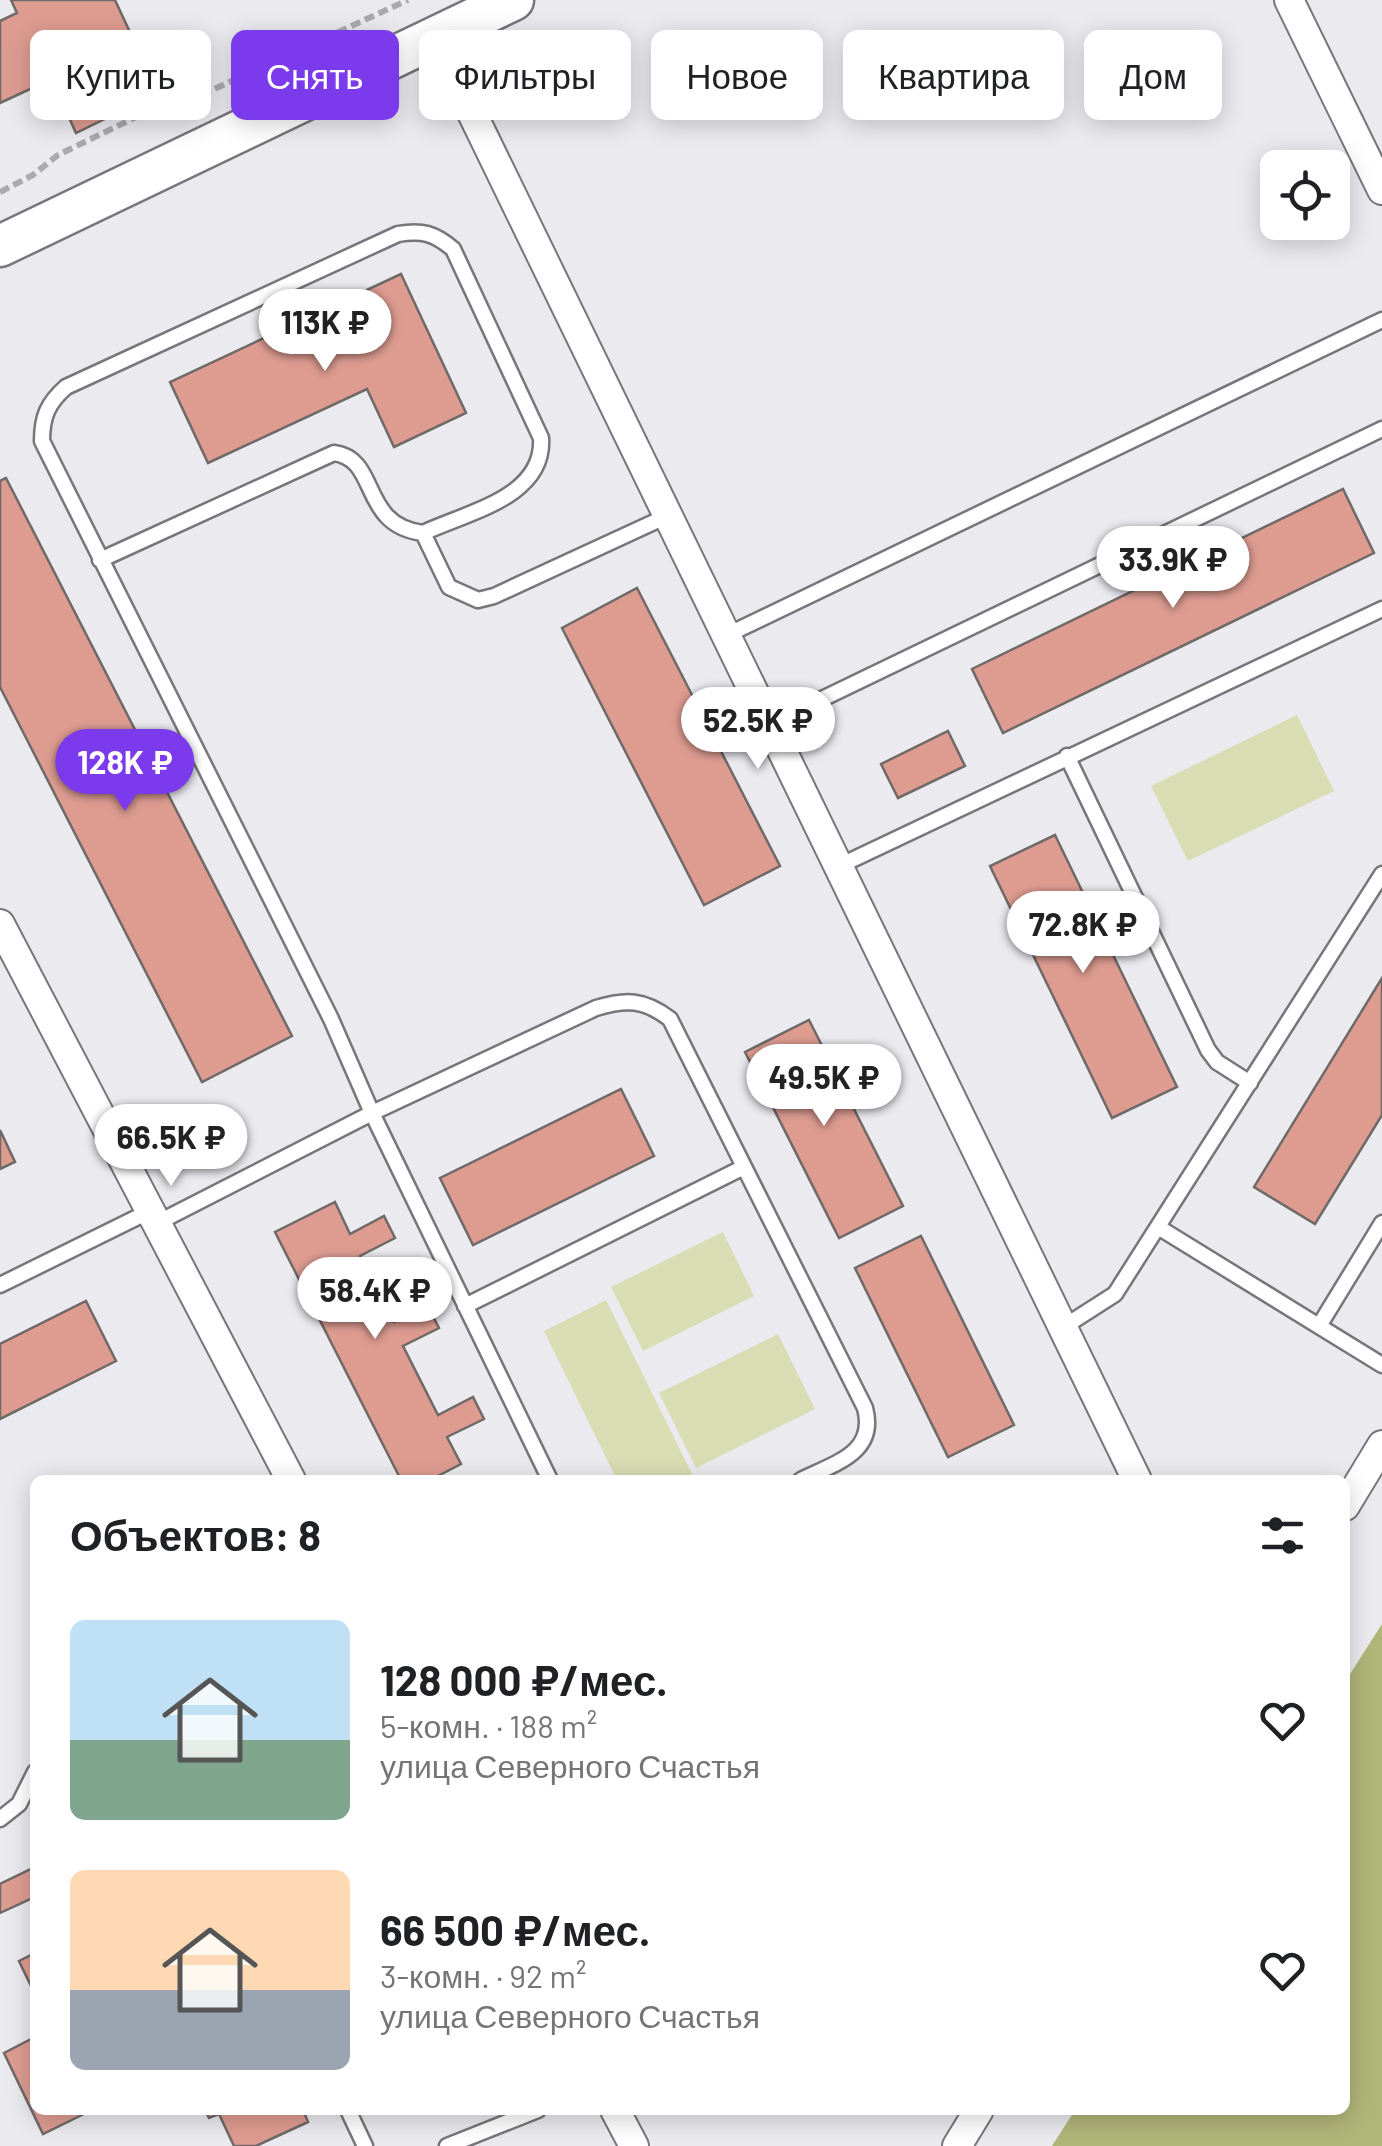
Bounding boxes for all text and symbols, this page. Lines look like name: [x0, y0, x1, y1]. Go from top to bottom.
chip: Купить: [30, 30, 211, 120]
chip: Снять: [231, 30, 399, 120]
chip: Фильтры: [419, 30, 631, 120]
chip: Новое: [651, 30, 823, 120]
chip: Квартира: [843, 30, 1064, 120]
chip: Дом: [1084, 30, 1222, 120]
map controls: [1260, 150, 1350, 240]
button: locate: [1260, 150, 1350, 240]
pin: 113K ₽: [244, 289, 406, 374]
text: 113K ₽: [280, 302, 370, 340]
pin: 33.9K ₽: [1081, 526, 1265, 611]
text: 33.9K ₽: [1118, 539, 1228, 577]
pin: 52.5K ₽: [666, 687, 850, 772]
text: 52.5K ₽: [703, 700, 813, 738]
pin: 128K ₽: [44, 729, 206, 814]
text: 128K ₽: [77, 742, 173, 780]
pin: 72.8K ₽: [991, 891, 1175, 976]
text: 72.8K ₽: [1029, 904, 1137, 942]
pin: 49.5K ₽: [732, 1044, 916, 1129]
text: 49.5K ₽: [768, 1057, 880, 1095]
pin: 66.5K ₽: [79, 1104, 263, 1189]
text: 66.5K ₽: [116, 1117, 226, 1155]
pin: 58.4K ₽: [283, 1257, 467, 1342]
text: 58.4K ₽: [319, 1270, 431, 1308]
icon: filters: [1255, 1508, 1310, 1563]
text: Объектов: 8: [70, 1509, 321, 1559]
text: 128 000 ₽/мес.: [380, 1654, 668, 1704]
icon: home: [150, 1660, 270, 1780]
icon: heart: [1255, 1693, 1310, 1748]
text: 5-комн. · 188 m²: [380, 1706, 597, 1744]
text: улица Северного Счастья: [380, 1746, 760, 1784]
text: 66 500 ₽/мес.: [380, 1904, 650, 1954]
icon: home: [150, 1910, 270, 2030]
icon: heart: [1255, 1943, 1310, 1998]
text: 3-комн. · 92 m²: [380, 1956, 586, 1994]
text: улица Северного Счастья: [380, 1996, 760, 2034]

